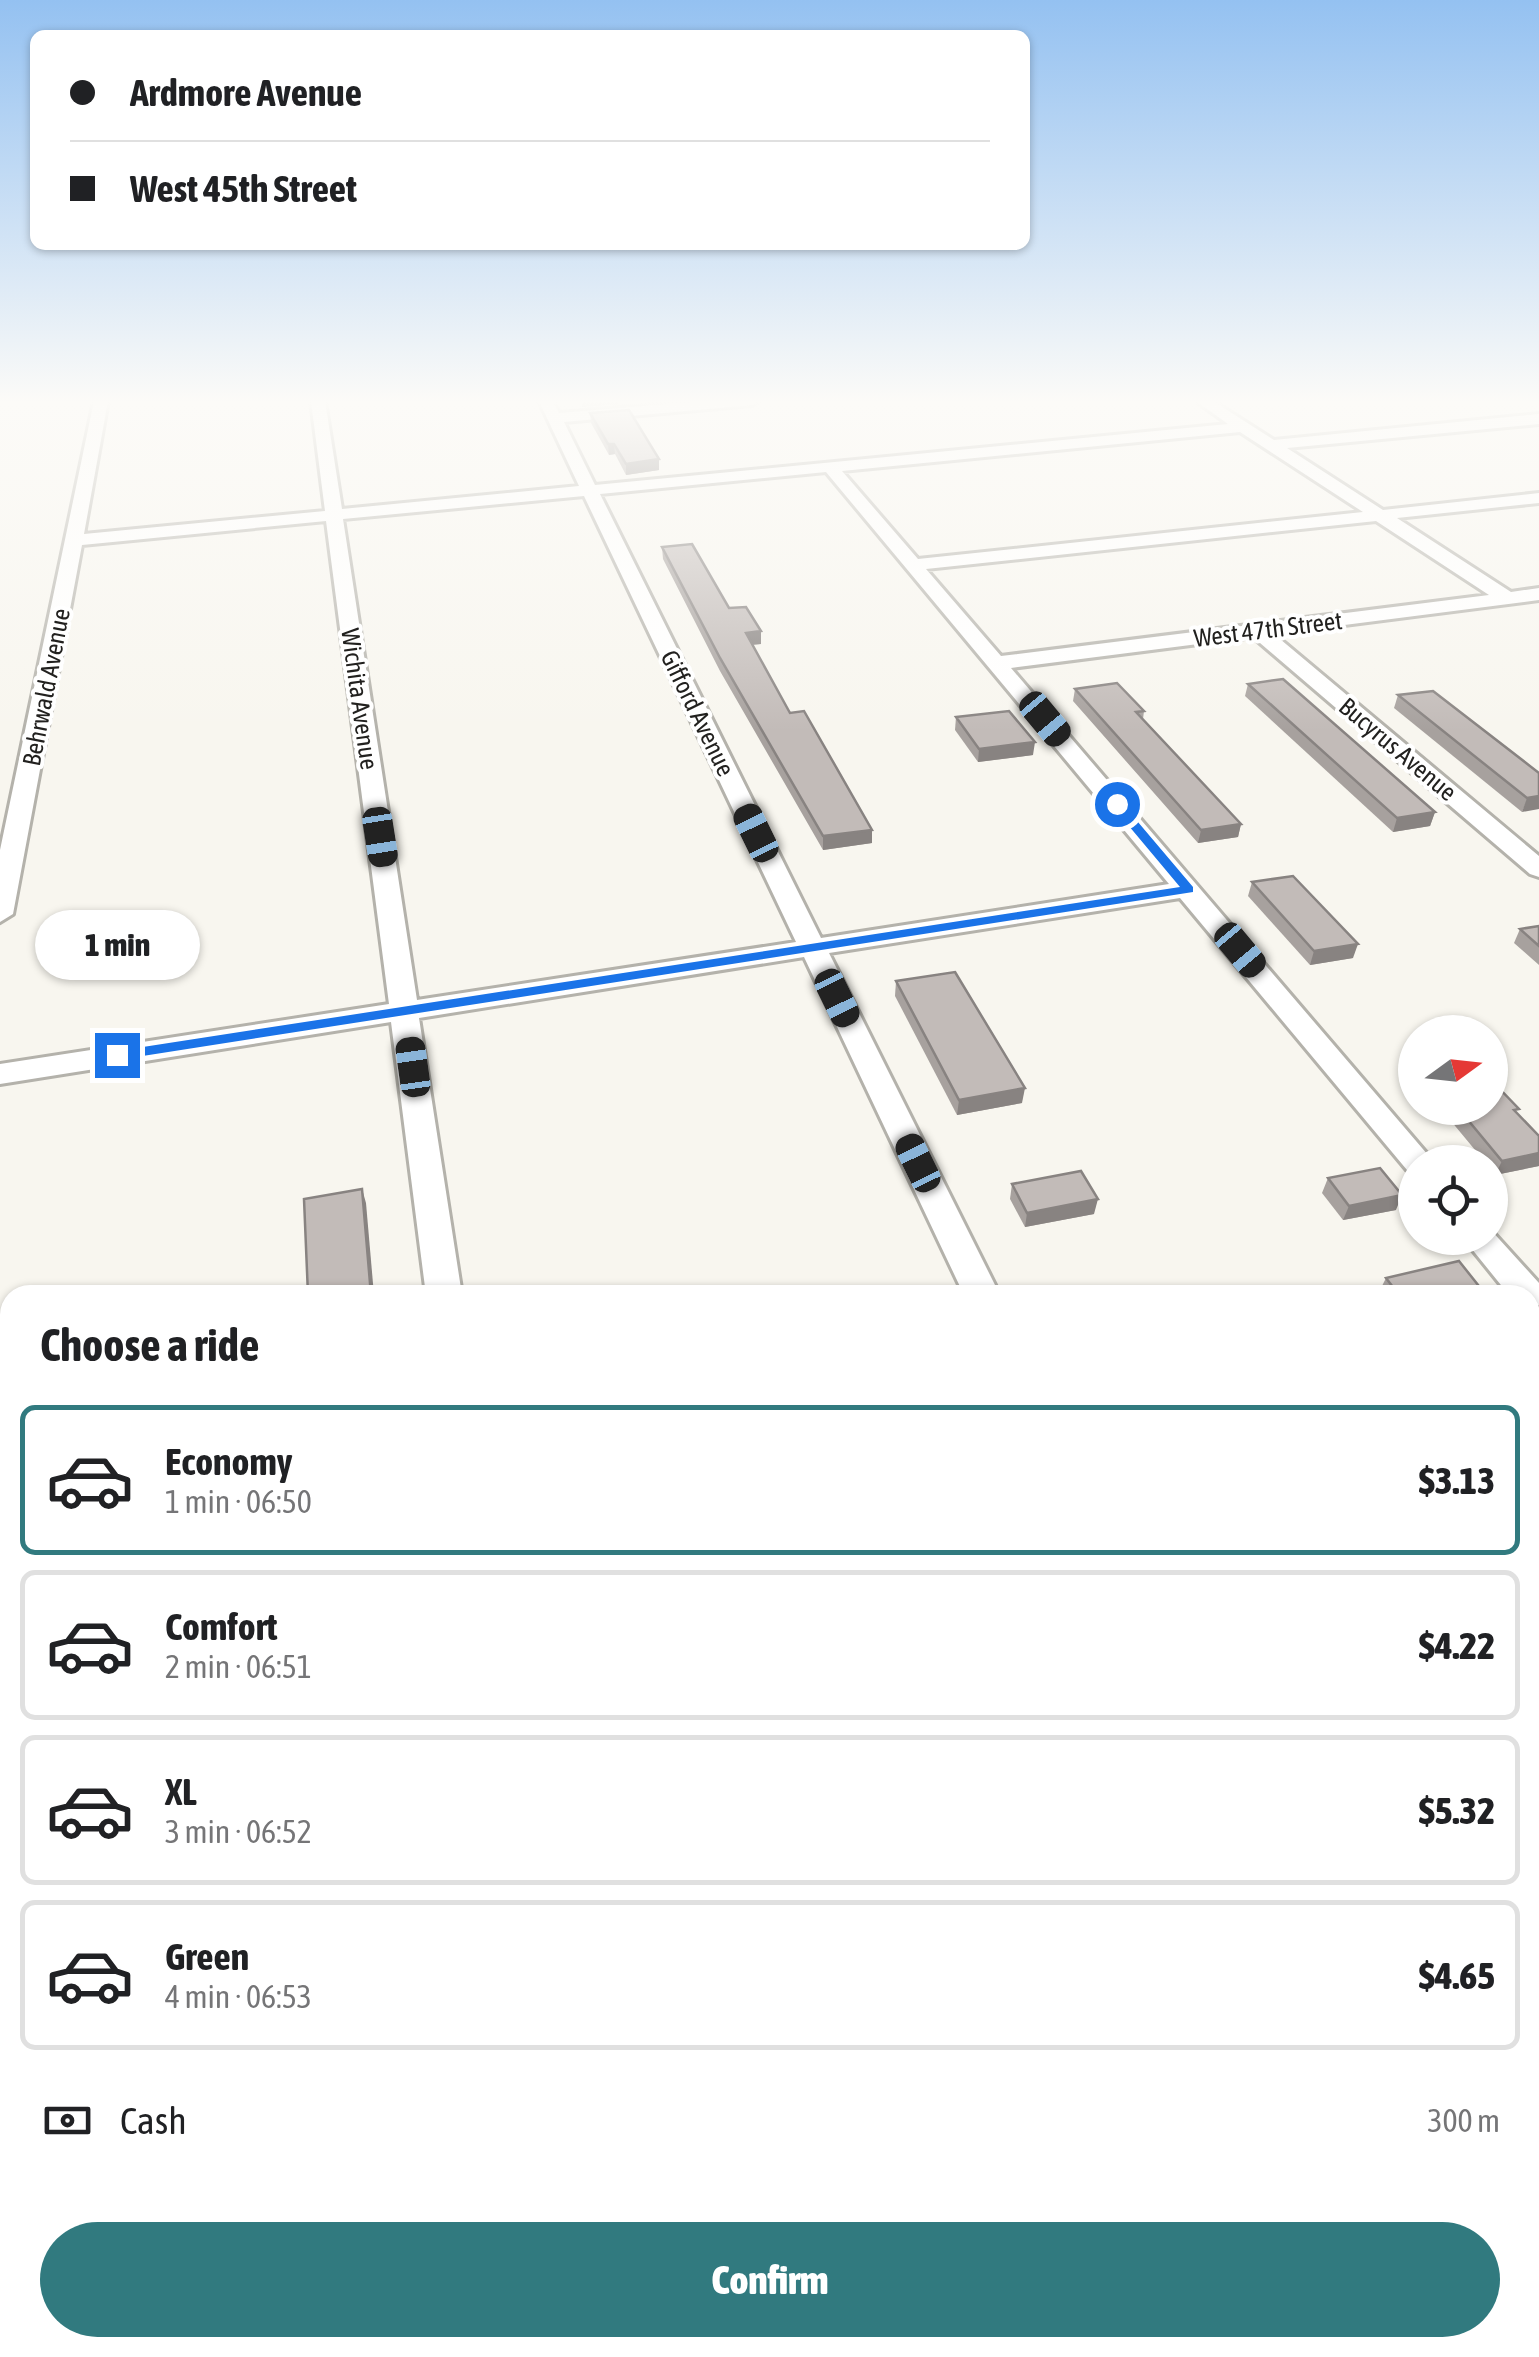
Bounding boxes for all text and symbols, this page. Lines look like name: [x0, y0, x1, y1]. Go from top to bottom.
text: Ardmore Avenue: [130, 71, 362, 114]
text: West 45th Street: [130, 167, 357, 210]
street label: Behrwald Avenue: [17, 606, 75, 768]
street label: West 47th Street: [1192, 606, 1344, 652]
street label: Wichita Avenue: [336, 627, 384, 771]
street label: Gifford Avenue: [656, 646, 740, 780]
car: [1014, 686, 1076, 752]
street label: Bucyrus Avenue: [1334, 692, 1462, 806]
route start: [1095, 782, 1140, 827]
car: [729, 799, 783, 867]
car: [360, 805, 400, 869]
callout: 1 min: [34, 910, 200, 980]
car: [1209, 917, 1271, 983]
text: 1 min: [85, 926, 150, 963]
car: [810, 964, 864, 1032]
north arrow: [1398, 1015, 1508, 1125]
map controls: [1398, 1015, 1508, 1255]
route end: [95, 1033, 140, 1078]
car: [394, 1035, 432, 1099]
car: [891, 1129, 945, 1197]
button: locate: [1398, 1145, 1508, 1255]
text: Choose a ride: [40, 1319, 259, 1371]
icon: car: [45, 1435, 135, 1525]
text: Economy: [165, 1440, 292, 1483]
text: $3.13: [1419, 1459, 1495, 1502]
text: 1 min · 06:50: [165, 1483, 312, 1520]
icon: car: [45, 1600, 135, 1690]
text: Comfort: [165, 1605, 277, 1648]
text: $4.22: [1419, 1624, 1495, 1667]
text: 2 min · 06:51: [165, 1648, 312, 1685]
icon: car: [45, 1765, 135, 1855]
text: XL: [165, 1770, 197, 1813]
text: $5.32: [1419, 1789, 1495, 1832]
text: 3 min · 06:52: [165, 1813, 312, 1850]
icon: car: [45, 1930, 135, 2020]
text: Green: [165, 1935, 249, 1978]
text: $4.65: [1419, 1954, 1495, 1997]
text: 4 min · 06:53: [165, 1978, 312, 2015]
icon: cash: [40, 2093, 95, 2148]
text: Cash: [120, 2099, 187, 2142]
text: 300 m: [1427, 2102, 1500, 2139]
button: Confirm: [40, 2222, 1500, 2337]

